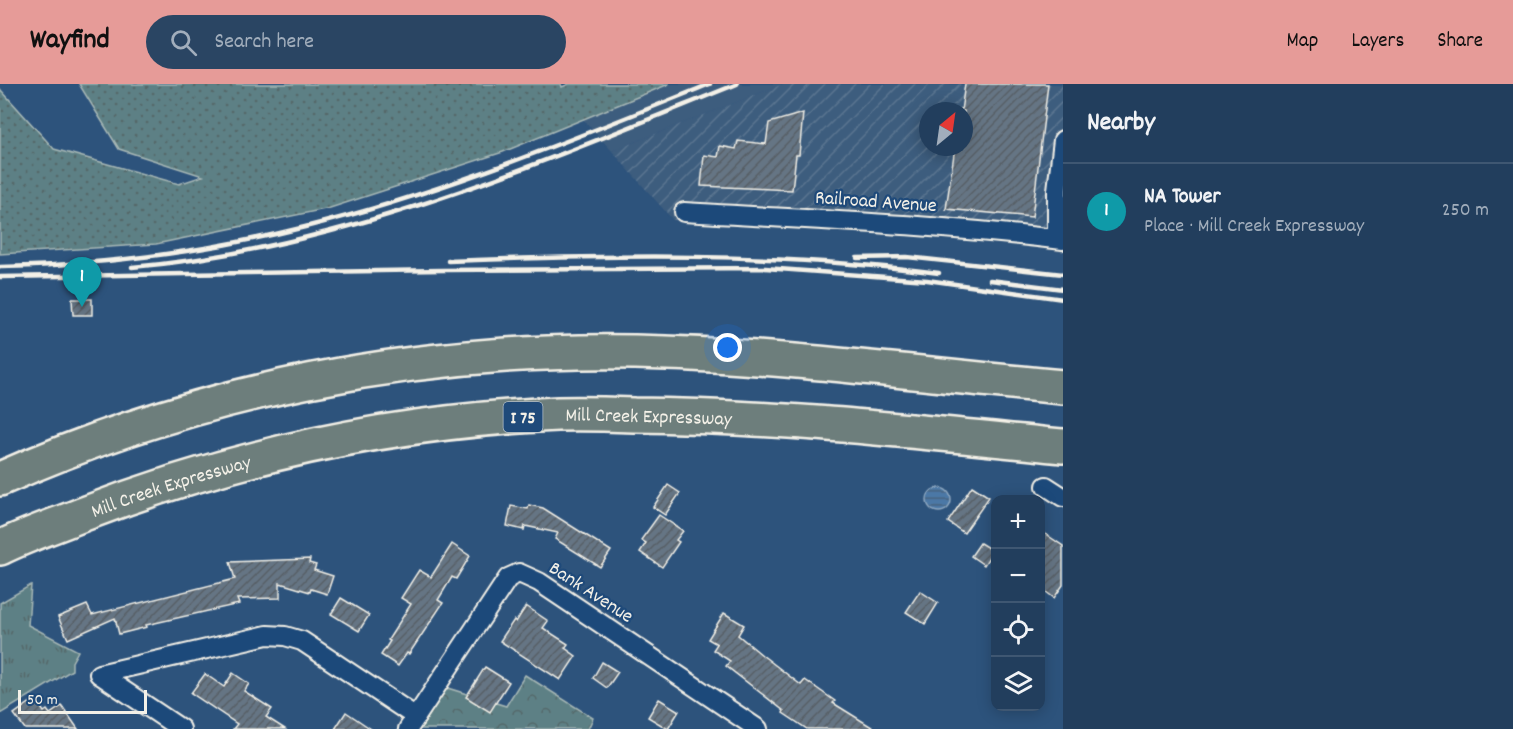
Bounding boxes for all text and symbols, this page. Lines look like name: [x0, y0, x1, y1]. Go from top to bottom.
search box: [146, 15, 566, 69]
text: Wayfind: [30, 22, 110, 62]
icon: search: [167, 26, 200, 59]
text: Search here: [215, 27, 314, 58]
text: Map: [1287, 27, 1318, 57]
text: Layers: [1351, 27, 1404, 57]
text: Share: [1437, 27, 1483, 57]
north arrow: [919, 102, 973, 156]
text: Nearby: [1087, 105, 1155, 142]
text: NA Tower: [1144, 182, 1221, 213]
street label: Railroad Avenue: [814, 185, 938, 221]
text: 1: [1104, 197, 1109, 225]
text: 250 m: [1442, 197, 1489, 225]
text: Place · Mill Creek Expressway: [1144, 213, 1364, 241]
pin: 1: [62, 258, 101, 307]
your location: [713, 333, 742, 362]
road number: I 75: [504, 402, 542, 432]
street label: Mill Creek Expressway: [565, 403, 733, 435]
street label: Mill Creek Expressway: [88, 450, 255, 527]
map controls: [991, 495, 1045, 711]
button: +: [991, 495, 1045, 549]
button: −: [991, 549, 1045, 603]
street label: Bank Avenue: [543, 556, 638, 631]
button: locate: [991, 603, 1045, 657]
button: layers: [991, 657, 1045, 711]
scale bar: [18, 687, 147, 714]
text: 50 m: [27, 689, 58, 712]

